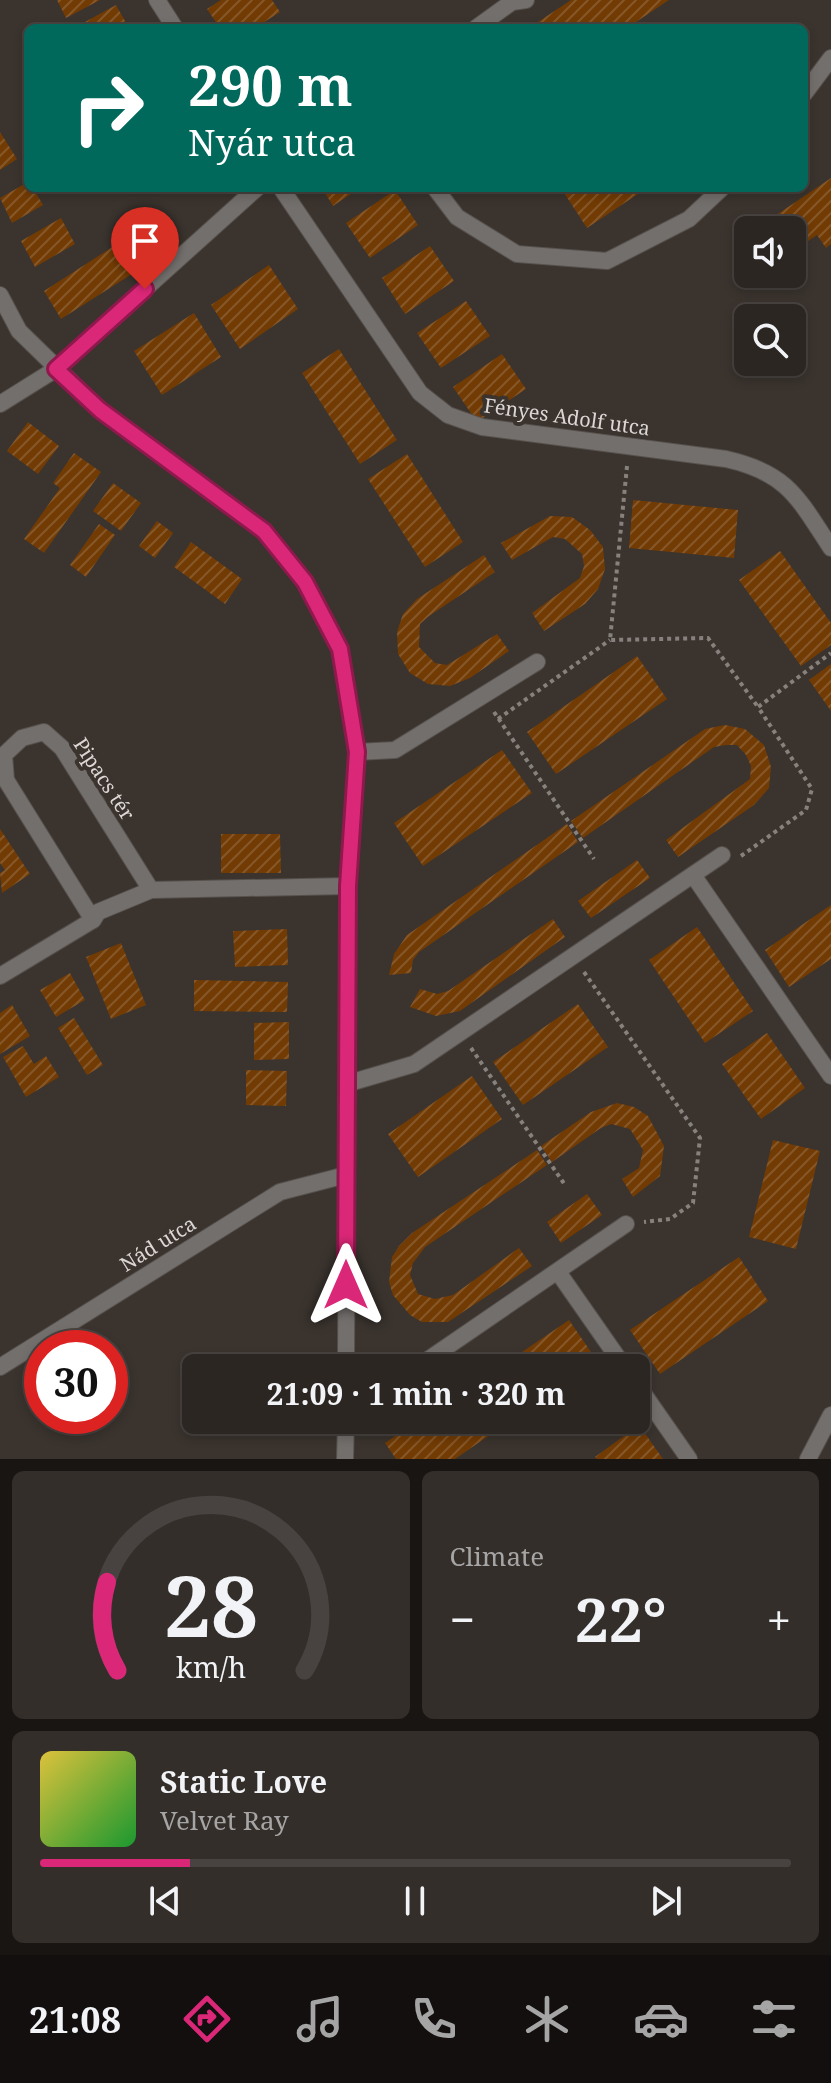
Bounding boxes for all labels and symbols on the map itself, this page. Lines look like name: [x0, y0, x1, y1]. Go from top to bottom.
pin: [111, 207, 179, 289]
street label: Fényes Adolf utca: [482, 391, 652, 442]
street label: Pipacs tér: [68, 732, 141, 826]
street label: Nád utca: [115, 1210, 201, 1278]
position arrow: [304, 1243, 388, 1327]
speed limit sign: 30: [24, 1330, 128, 1434]

